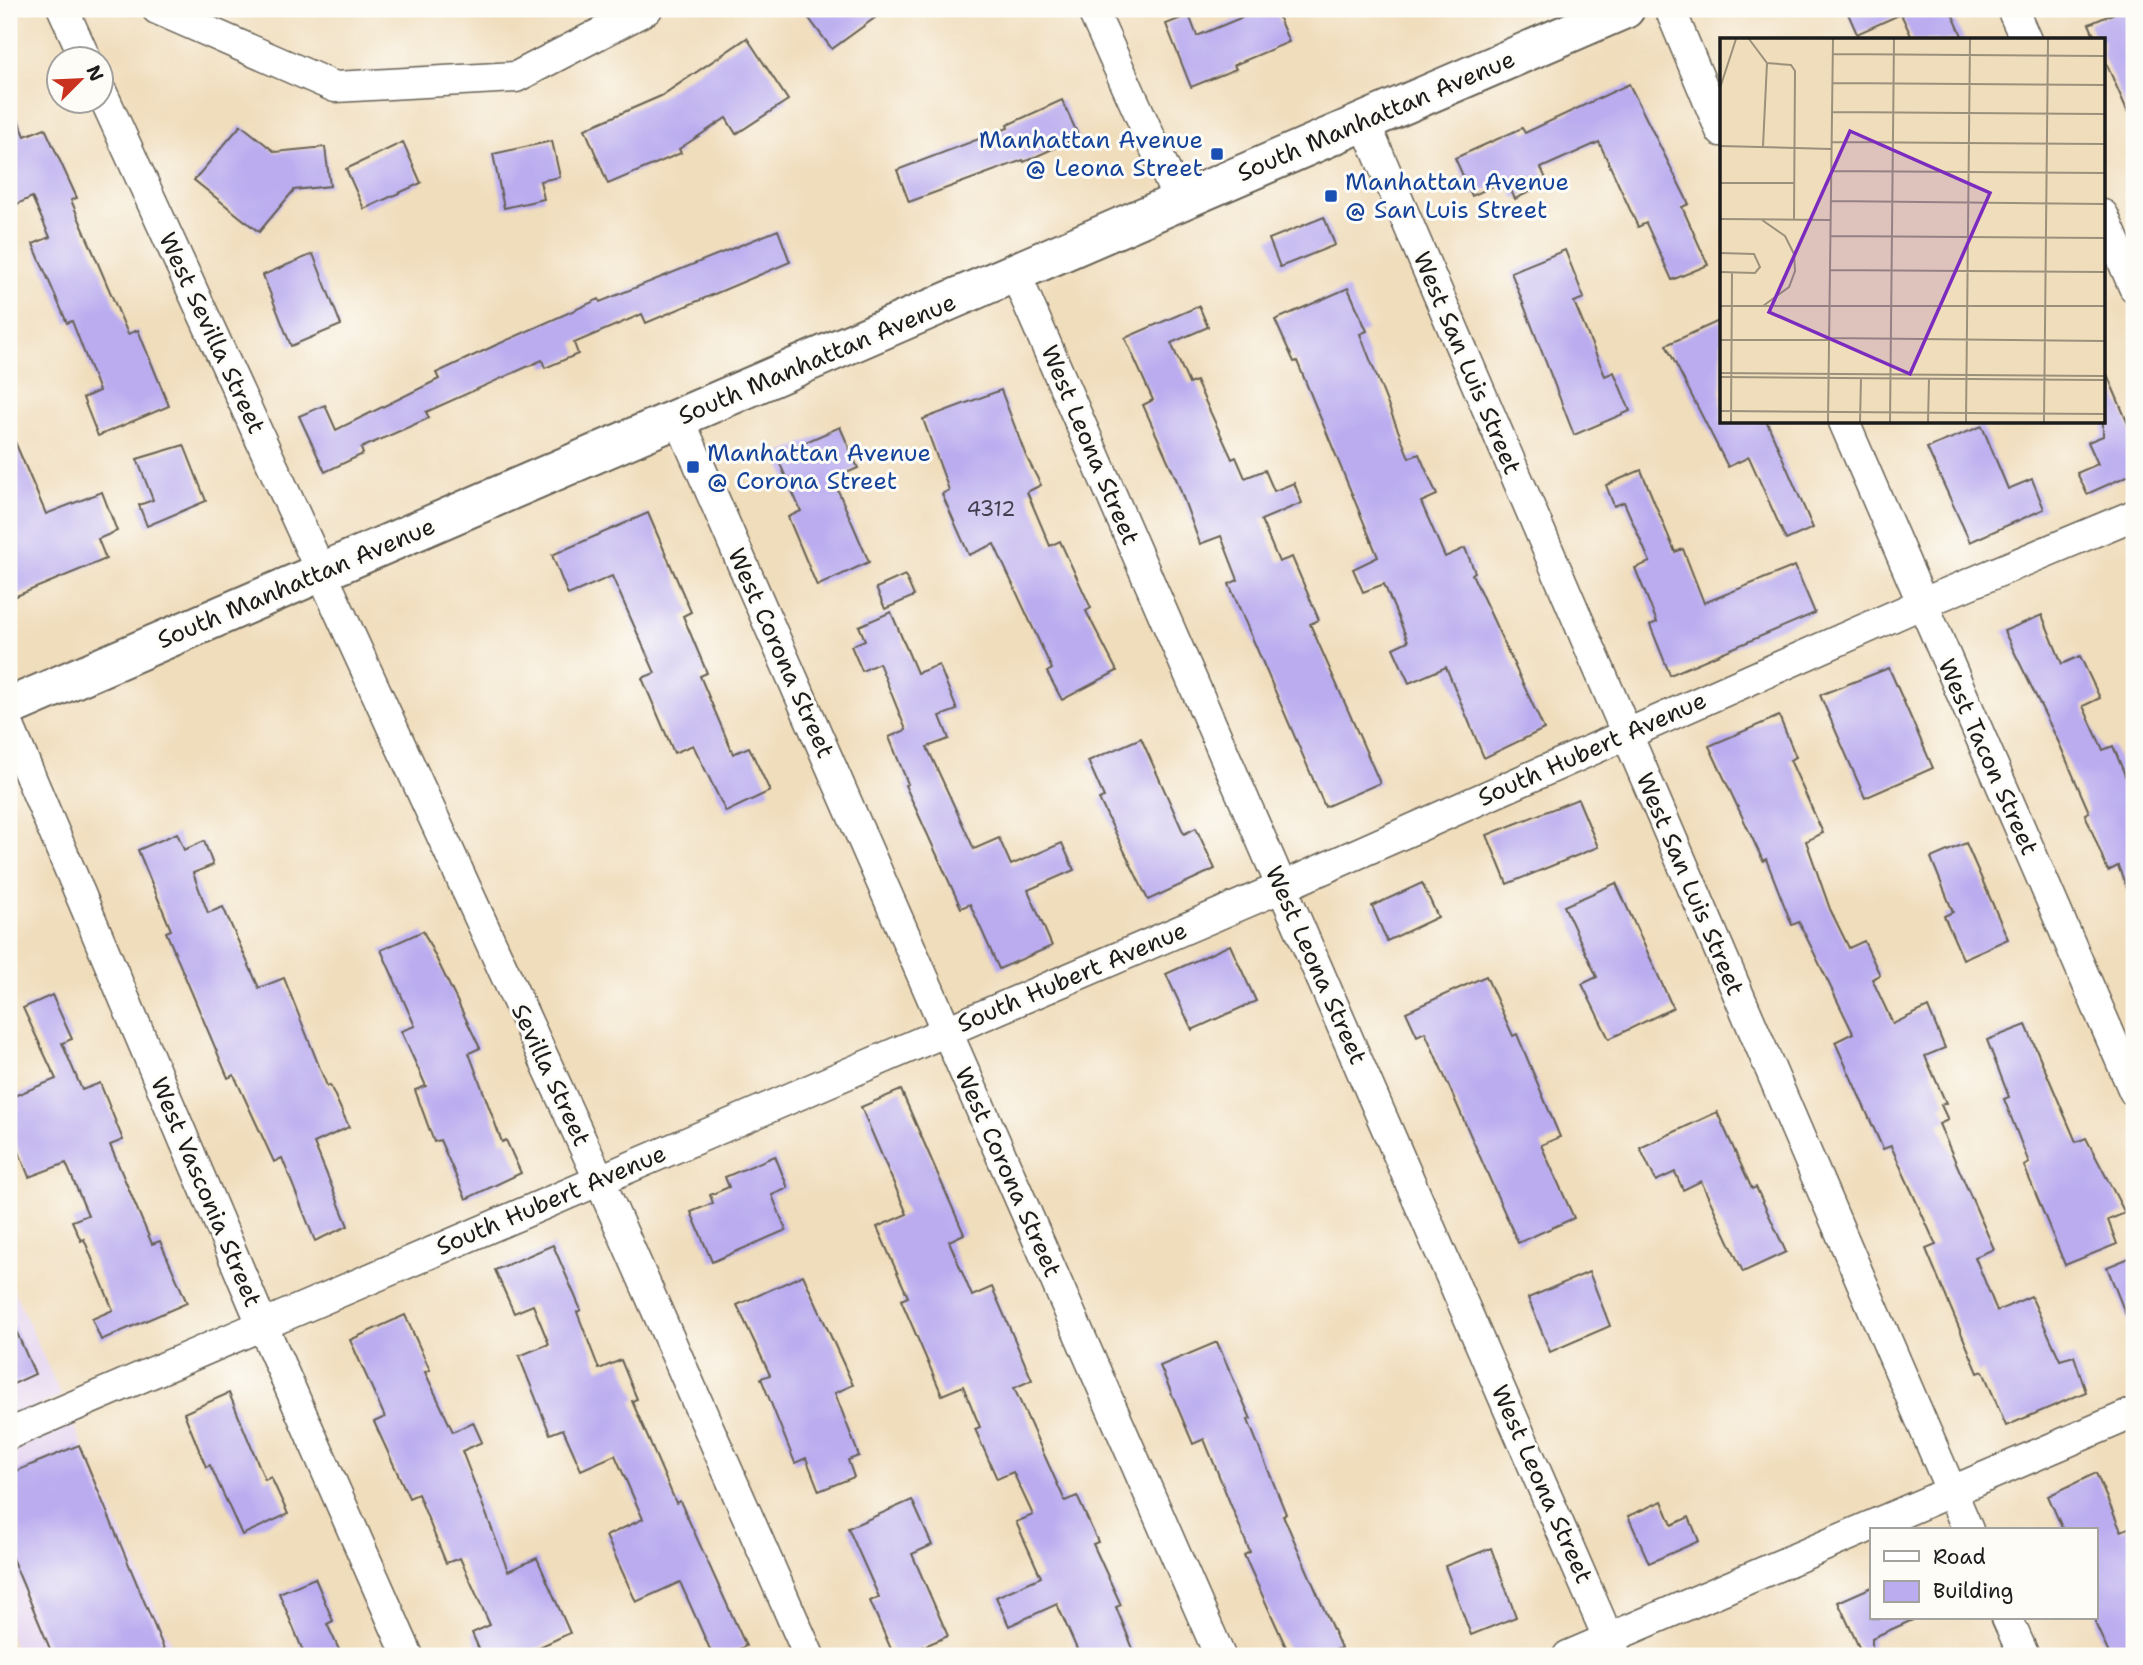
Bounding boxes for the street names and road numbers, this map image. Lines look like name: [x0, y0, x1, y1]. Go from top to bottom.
street label: South Manhattan Avenue: [1232, 43, 1520, 189]
street label: West Sevilla Street: [151, 227, 273, 439]
street label: West San Luis Street: [1406, 247, 1528, 479]
street label: South Manhattan Avenue: [673, 286, 961, 432]
street label: West Leona Street: [1033, 340, 1147, 550]
street label: South Manhattan Avenue: [152, 510, 440, 656]
street label: West Corona Street: [720, 543, 842, 763]
street label: West Tacon Street: [1930, 654, 2046, 860]
street label: South Hubert Avenue: [1473, 684, 1711, 814]
street label: West San Luis Street: [1629, 768, 1751, 1000]
street label: West Leona Street: [1258, 861, 1374, 1069]
street label: South Hubert Avenue: [952, 914, 1192, 1040]
street label: Sevilla Street: [504, 999, 598, 1151]
street label: West Corona Street: [947, 1062, 1069, 1282]
street label: West Vasconia Street: [143, 1072, 269, 1312]
street label: South Hubert Avenue: [431, 1137, 671, 1263]
street label: West Leona Street: [1484, 1380, 1600, 1588]

